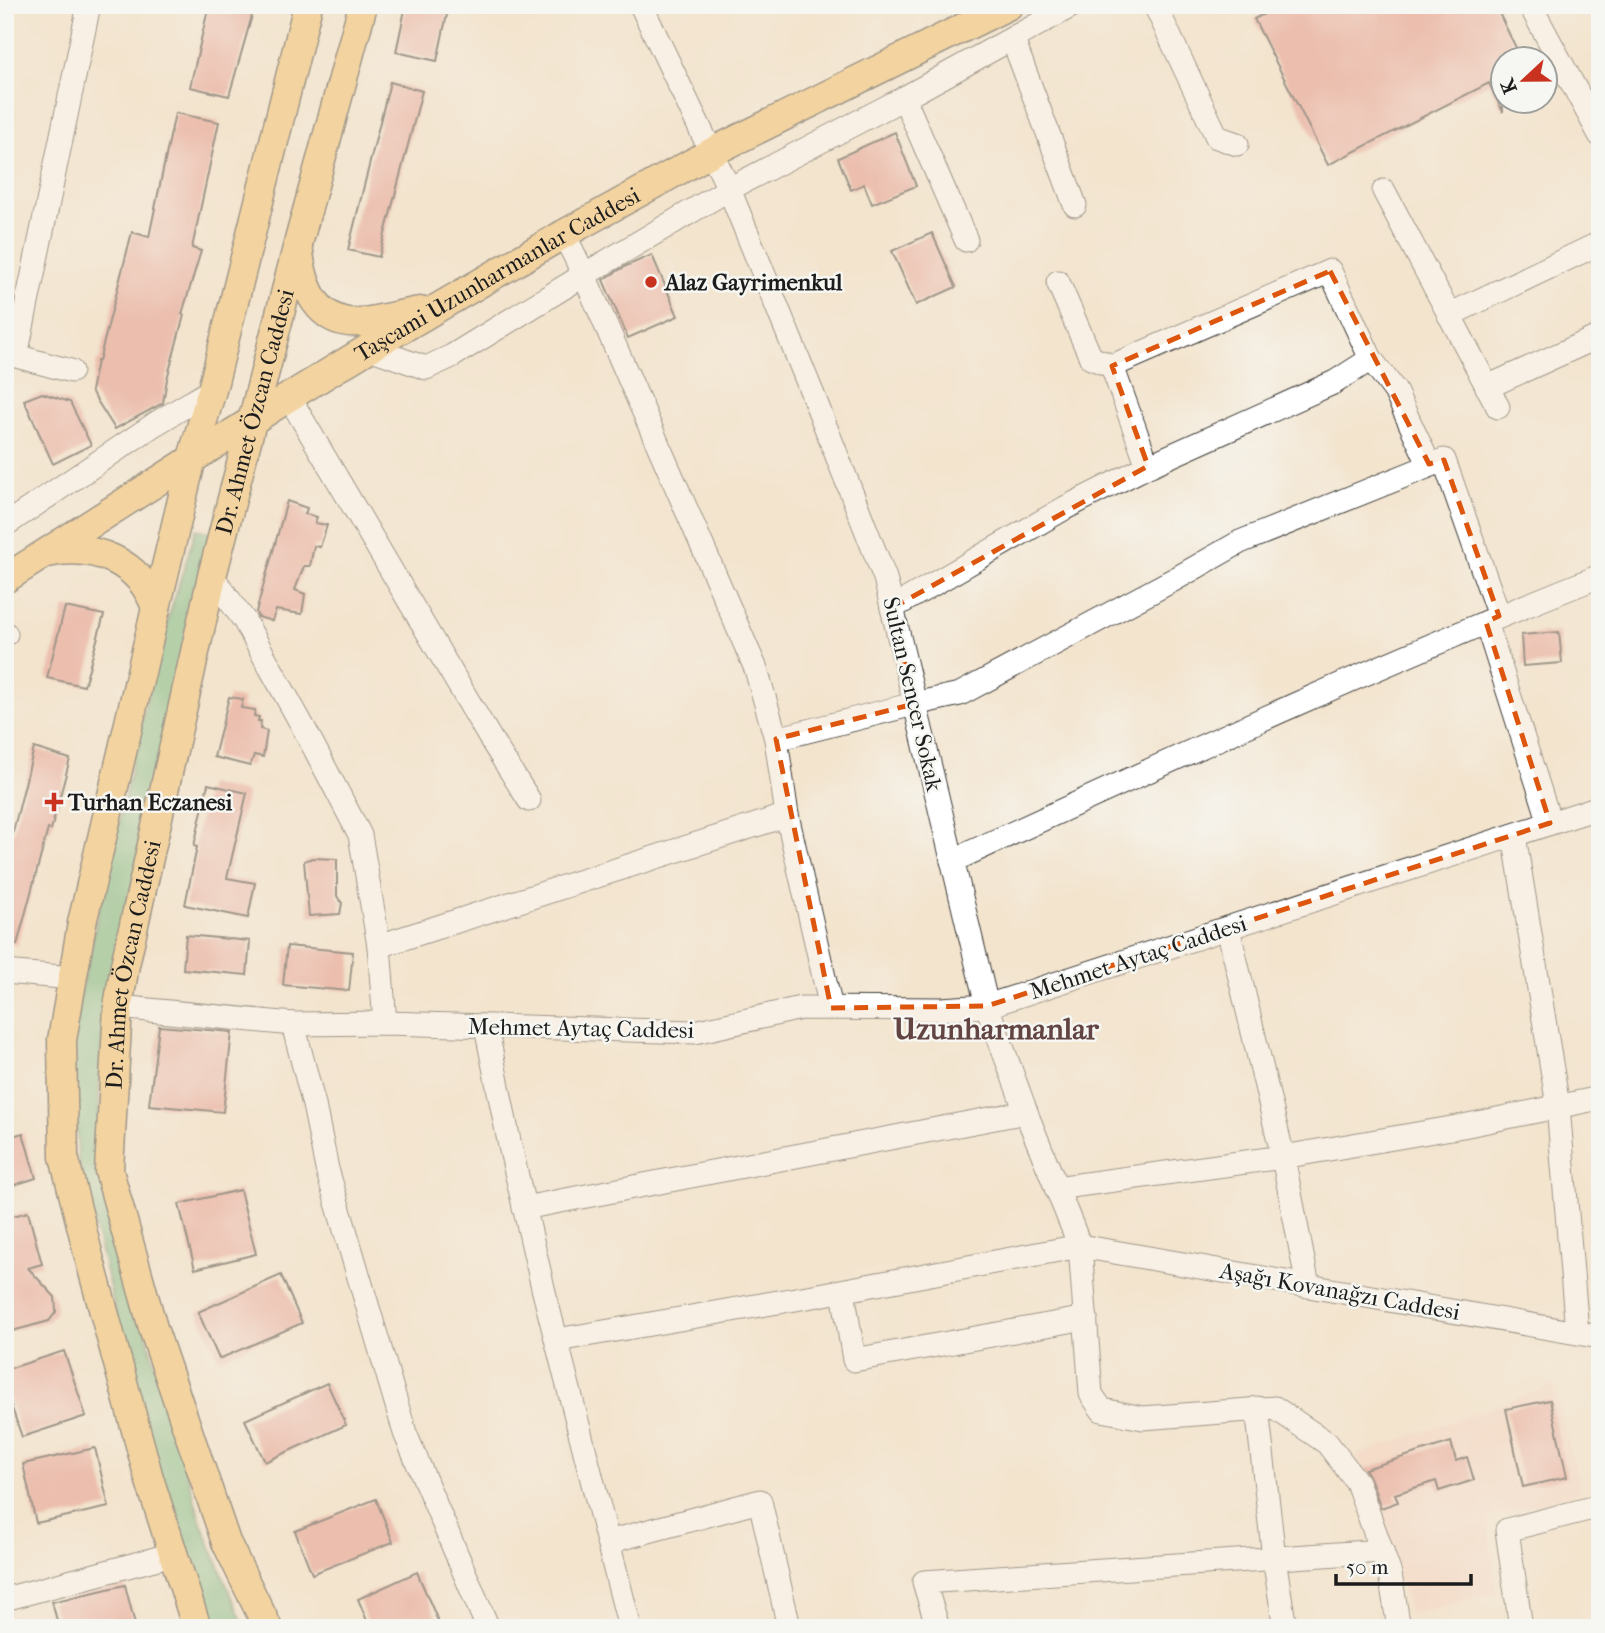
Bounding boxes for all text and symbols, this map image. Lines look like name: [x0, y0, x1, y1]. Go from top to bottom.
north arrow: [1490, 46, 1560, 116]
text: K: [1496, 74, 1522, 97]
street label: Taşcami Uzunharmanlar Caddesi: [350, 182, 645, 368]
place label: Alaz Gayrimenkul: [663, 269, 843, 296]
marker: Alaz Gayrimenkul: [643, 274, 659, 290]
street label: Dr. Ahmet Özcan Caddesi: [210, 286, 300, 538]
street label: Sultan Sencer Sokak: [877, 594, 948, 795]
place label: Turhan Eczanesi: [67, 789, 233, 816]
marker: Turhan Eczanesi: [46, 794, 62, 810]
street label: Dr. Ahmet Özcan Caddesi: [100, 837, 167, 1090]
street label: Mehmet Aytaç Caddesi: [1026, 910, 1250, 1005]
district label: Uzunharmanlar: [893, 1012, 1100, 1047]
street label: Mehmet Aytaç Caddesi: [468, 1013, 695, 1044]
street label: Aşağı Kovanağzı Caddesi: [1217, 1257, 1462, 1326]
scale bar: [1336, 1542, 1470, 1586]
text: 50 m: [1346, 1555, 1389, 1579]

